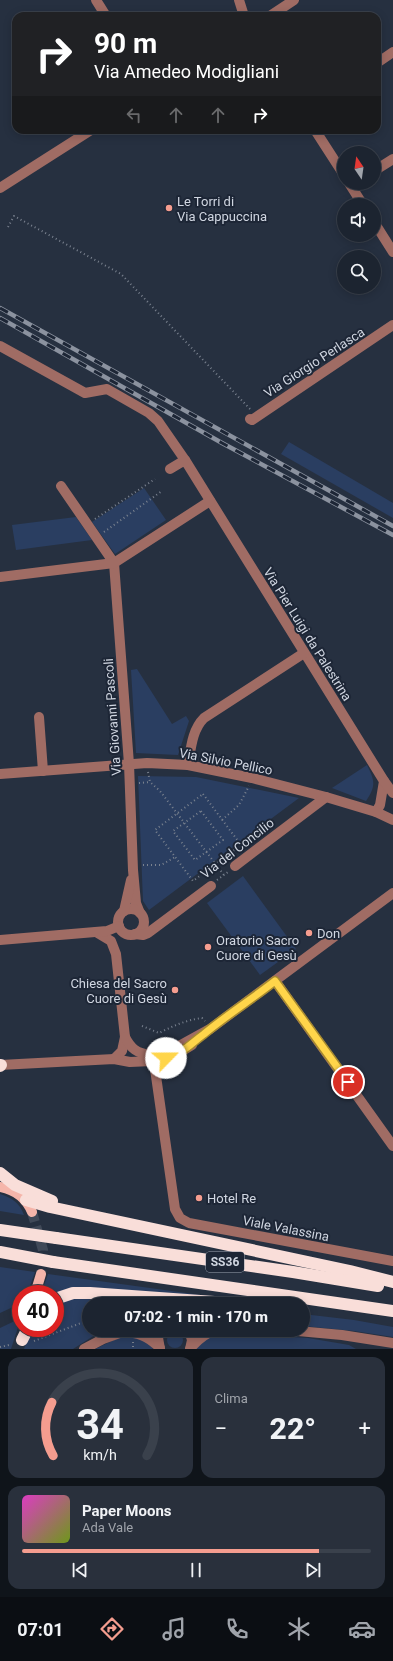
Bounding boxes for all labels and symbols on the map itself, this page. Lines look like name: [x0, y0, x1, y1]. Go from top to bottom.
north arrow: [337, 146, 381, 190]
place label: Le Torri di Via Cappuccina: [177, 194, 267, 224]
marker: Le Torri di Via Cappuccina: [164, 203, 174, 213]
street label: Via Giorgio Perlasca: [261, 324, 367, 401]
street label: Via Pier Luigi da Palestrina: [260, 565, 355, 704]
street label: Via Giovanni Pascoli: [101, 658, 124, 776]
street label: Via Silvio Pellico: [178, 745, 274, 778]
street label: Via del Concilio: [198, 815, 277, 882]
place label: Don: [317, 926, 340, 941]
marker: Don: [304, 928, 314, 938]
place label: Oratorio Sacro Cuore di Gesù: [216, 933, 299, 963]
marker: Oratorio Sacro Cuore di Gesù: [203, 942, 213, 952]
place label: Chiesa del Sacro Cuore di Gesù: [70, 976, 167, 1006]
marker: Chiesa del Sacro Cuore di Gesù: [170, 985, 180, 995]
position arrow: [145, 1037, 187, 1079]
pin: [331, 1065, 365, 1099]
place label: Hotel Re: [207, 1191, 256, 1206]
marker: Hotel Re: [194, 1193, 204, 1203]
street label: Viale Valassina: [241, 1213, 330, 1244]
road number: SS36: [206, 1252, 244, 1272]
speed limit sign: 40: [12, 1285, 64, 1337]

